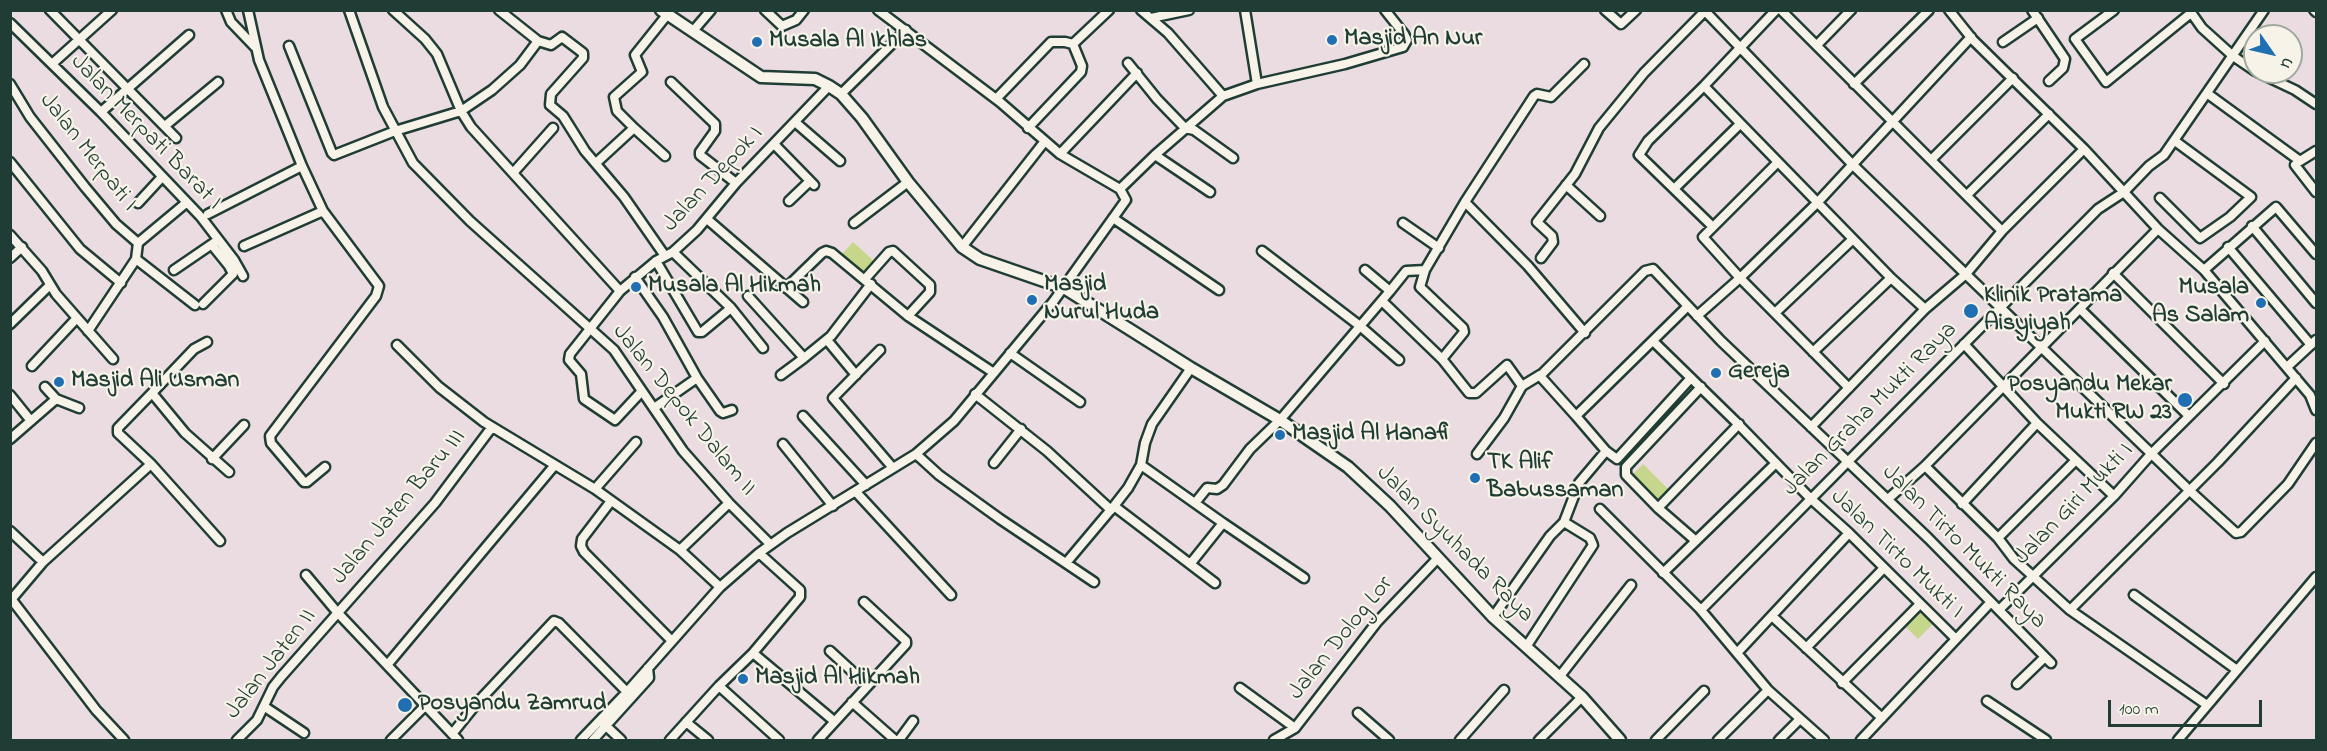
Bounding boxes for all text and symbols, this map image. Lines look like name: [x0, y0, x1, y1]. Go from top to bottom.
north arrow: [2243, 24, 2303, 84]
place label: Masjid An Nur: [1344, 26, 1482, 54]
place label: Musala Al Ikhlas: [769, 28, 927, 56]
marker: Masjid An Nur: [1325, 33, 1339, 47]
marker: Musala Al Ikhlas: [750, 35, 764, 49]
street label: Jalan Merpati Barat I: [63, 49, 227, 217]
text: U: [2273, 52, 2299, 74]
street label: Jalan Merpati I: [32, 88, 142, 218]
street label: Jalan Depok I: [657, 121, 771, 239]
place label: Masjid Nurul Huda: [1044, 272, 1159, 328]
place label: Musala Al Hikmah: [648, 273, 821, 301]
place label: Musala As Salam: [2152, 275, 2249, 331]
marker: Musala Al Hikmah: [629, 280, 643, 294]
place label: Klinik Pratama Aisyiyah: [1984, 283, 2122, 339]
marker: Masjid Nurul Huda: [1025, 293, 1039, 307]
marker: Musala As Salam: [2254, 296, 2268, 310]
marker: Klinik Pratama Aisyiyah: [1962, 302, 1980, 320]
street label: Jalan Graha Mukti Raya: [1778, 317, 1964, 503]
street label: Jalan Depok Dalam II: [605, 319, 761, 503]
place label: Gereja: [1728, 359, 1790, 387]
marker: Gereja: [1709, 366, 1723, 380]
place label: Masjid Ali Usman: [71, 368, 239, 396]
place label: Posyandu Mekar Mukti RW 23: [2007, 372, 2172, 428]
marker: Masjid Ali Usman: [52, 375, 66, 389]
marker: Posyandu Mekar Mukti RW 23: [2176, 391, 2194, 409]
place label: Masjid Al Hanafi: [1292, 421, 1452, 449]
street label: Jalan Jaten Baru III: [327, 424, 473, 592]
marker: Masjid Al Hanafi: [1273, 428, 1287, 442]
street label: Jalan Giri Mukti I: [2009, 438, 2141, 572]
place label: TK Alif Babussaman: [1487, 450, 1623, 506]
street label: Jalan Syuhada Raya: [1369, 460, 1539, 630]
street label: Jalan Tirto Mukti Raya: [1875, 460, 2051, 636]
marker: TK Alif Babussaman: [1468, 471, 1482, 485]
street label: Jalan Tirto Mukti I: [1823, 484, 1969, 626]
street label: Jalan Dolog Lor: [1283, 571, 1401, 707]
street label: Jalan Jaten II: [220, 604, 324, 726]
place label: Masjid Al Hikmah: [755, 665, 920, 693]
marker: Masjid Al Hikmah: [736, 672, 750, 686]
scale bar: [2111, 688, 2266, 726]
place label: Posyandu Zamrud: [418, 691, 606, 719]
marker: Posyandu Zamrud: [396, 696, 414, 714]
text: 100 m: [2119, 697, 2159, 723]

